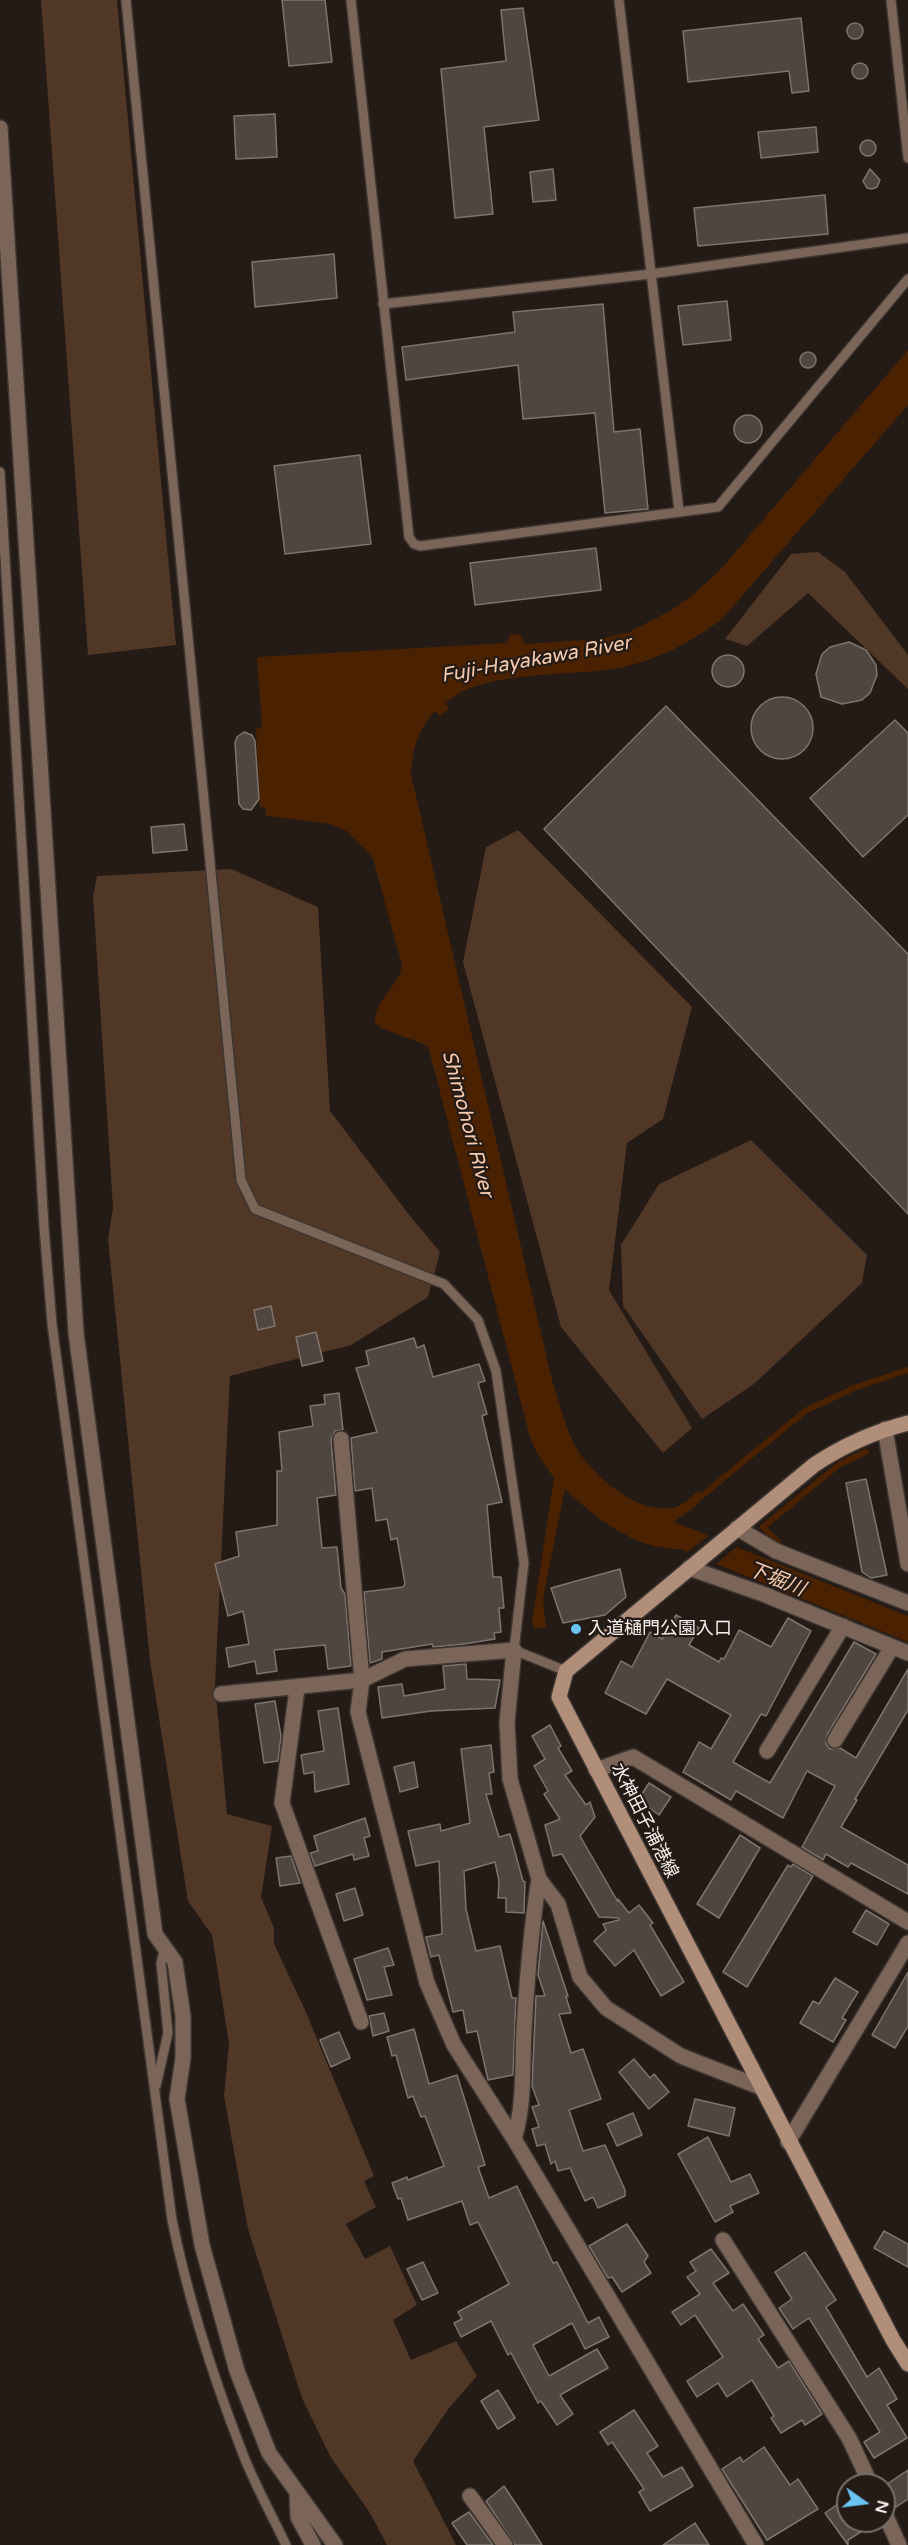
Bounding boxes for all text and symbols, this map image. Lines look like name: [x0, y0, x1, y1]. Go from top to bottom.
water label: Fuji-Hayakawa River: [439, 631, 633, 689]
water label: Shimohori River: [436, 1048, 498, 1200]
water label: 下堀川: [744, 1558, 808, 1602]
place label: 入道樋門公園入口: [588, 1618, 732, 1640]
marker: 入道樋門公園入口: [569, 1622, 583, 1636]
street label: 水神田子浦港線: [606, 1760, 682, 1882]
north arrow: [836, 2473, 896, 2533]
text: N: [870, 2498, 893, 2516]

